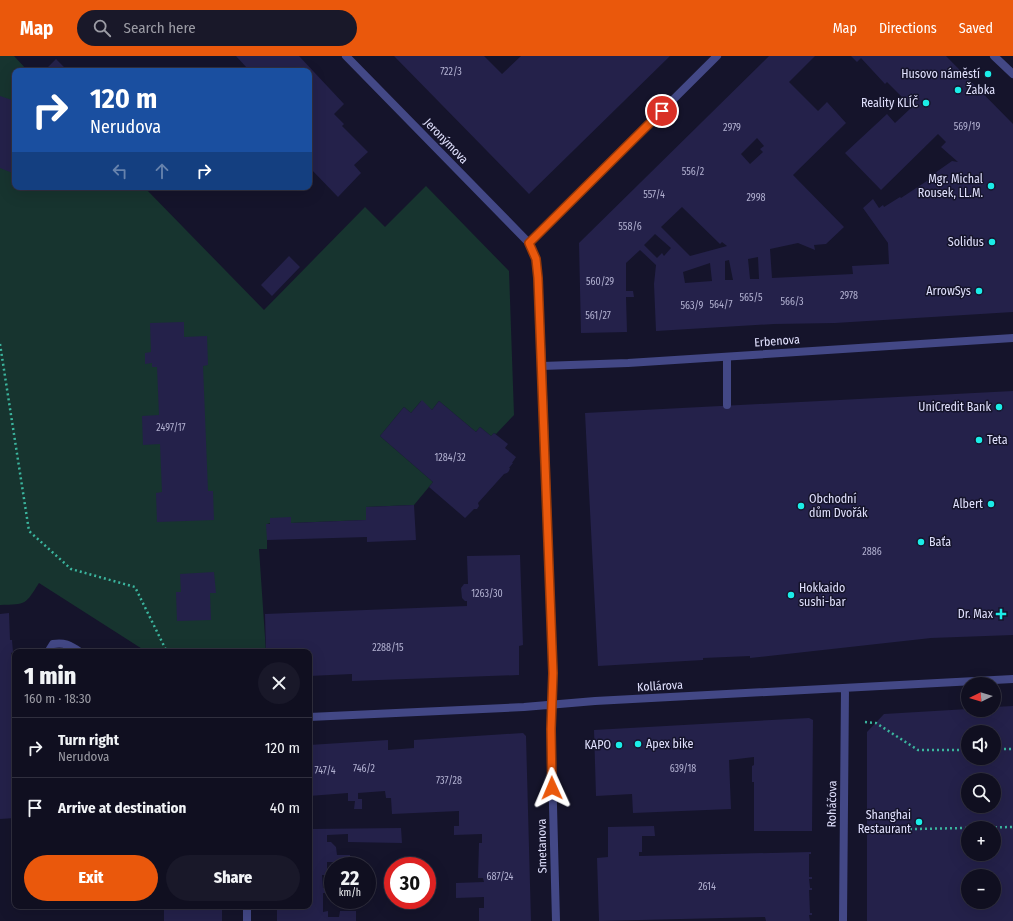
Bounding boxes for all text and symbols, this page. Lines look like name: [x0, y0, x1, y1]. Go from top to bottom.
search box: [77, 10, 357, 46]
text: Map: [20, 17, 53, 40]
icon: search: [91, 17, 113, 39]
text: Search here: [123, 19, 196, 37]
text: Map: [833, 20, 857, 37]
text: Directions: [879, 20, 937, 37]
text: Saved: [959, 20, 993, 37]
house number: 722/3: [440, 66, 462, 78]
place label: Husovo náměstí: [901, 67, 980, 81]
marker: Husovo náměstí: [983, 69, 993, 79]
text: 120 m: [90, 82, 157, 115]
place label: Žabka: [966, 82, 995, 97]
icon: right: [24, 84, 76, 136]
marker: Žabka: [953, 85, 963, 95]
pin: [645, 94, 679, 128]
place label: Reality KLÍČ: [861, 95, 918, 110]
marker: Reality KLÍČ: [921, 98, 931, 108]
icon: arrive: [651, 100, 673, 122]
street label: Jeronýmova: [421, 115, 471, 167]
text: Nerudova: [90, 116, 161, 138]
house number: 569/19: [954, 121, 980, 133]
house number: 2979: [723, 122, 741, 134]
icon: left: [109, 160, 131, 182]
icon: ahead: [151, 160, 173, 182]
icon: right: [193, 160, 215, 182]
house number: 556/2: [682, 166, 705, 178]
place label: Mgr. Michal Rousek, LL.M.: [918, 172, 983, 200]
marker: Mgr. Michal Rousek, LL.M.: [986, 181, 996, 191]
house number: 557/4: [643, 189, 665, 201]
house number: 2998: [746, 192, 766, 204]
house number: 558/6: [618, 221, 642, 233]
place label: Solidus: [948, 235, 984, 249]
marker: Solidus: [987, 237, 997, 247]
house number: 560/29: [586, 276, 614, 288]
place label: ArrowSys: [926, 284, 971, 298]
marker: ArrowSys: [974, 286, 984, 296]
house number: 2978: [840, 290, 858, 302]
house number: 565/5: [740, 292, 763, 304]
house number: 566/3: [780, 296, 804, 308]
house number: 564/7: [710, 299, 732, 311]
house number: 563/9: [681, 300, 704, 312]
house number: 561/27: [585, 310, 611, 322]
street label: Erbenova: [754, 332, 800, 350]
place label: UniCredit Bank: [918, 400, 991, 414]
marker: UniCredit Bank: [994, 402, 1004, 412]
house number: 2497/17: [156, 422, 186, 434]
place label: Teta: [987, 433, 1008, 447]
marker: Teta: [974, 435, 984, 445]
house number: 1284/32: [434, 452, 466, 464]
place label: Obchodní dům Dvořák: [809, 492, 868, 520]
place label: Albert: [953, 497, 983, 511]
marker: Albert: [986, 499, 996, 509]
marker: Obchodní dům Dvořák: [796, 501, 806, 511]
place label: Baťa: [929, 535, 951, 549]
marker: Baťa: [916, 537, 926, 547]
house number: 2886: [862, 546, 882, 558]
place label: Hokkaido sushi-bar: [799, 581, 846, 609]
house number: 1263/30: [471, 588, 503, 600]
marker: Hokkaido sushi-bar: [786, 590, 796, 600]
place label: Dr. Max: [958, 607, 994, 621]
marker: Dr. Max: [996, 609, 1006, 619]
house number: 2288/15: [372, 642, 404, 654]
text: 1 min: [24, 662, 76, 690]
button: close: [258, 662, 300, 704]
north arrow: [961, 677, 1001, 717]
map controls: [961, 677, 1001, 909]
street label: Kollárova: [637, 678, 683, 694]
text: 160 m · 18:30: [24, 691, 91, 706]
button: sound: [961, 725, 1001, 765]
text: Turn right: [58, 731, 119, 749]
icon: right: [24, 737, 46, 759]
place label: Apex bike: [646, 737, 693, 751]
place label: KAPO: [585, 738, 611, 752]
text: 120 m: [265, 739, 300, 757]
marker: Apex bike: [633, 739, 643, 749]
marker: KAPO: [614, 740, 624, 750]
text: Nerudova: [58, 749, 109, 764]
house number: 746/2: [353, 763, 376, 775]
house number: 639/18: [670, 763, 696, 775]
house number: 747/4: [314, 765, 336, 777]
position arrow: [531, 767, 573, 809]
button: search: [961, 773, 1001, 813]
house number: 737/28: [436, 775, 462, 787]
street label: Roháčova: [825, 780, 839, 828]
icon: arrive: [24, 797, 46, 819]
text: Arrive at destination: [58, 799, 186, 817]
text: 40 m: [270, 799, 300, 817]
place label: Shanghai Restaurant: [858, 808, 911, 836]
marker: Shanghai Restaurant: [914, 817, 924, 827]
street label: Smetanova: [535, 819, 549, 873]
button: +: [961, 821, 1001, 861]
button: Exit: [24, 855, 158, 901]
button: Share: [166, 855, 300, 901]
speed limit sign: 30: [384, 857, 436, 909]
text: 22: [341, 866, 359, 890]
button: −: [961, 869, 1001, 909]
house number: 687/24: [487, 871, 514, 883]
house number: 2614: [698, 881, 716, 893]
text: km/h: [339, 887, 361, 899]

